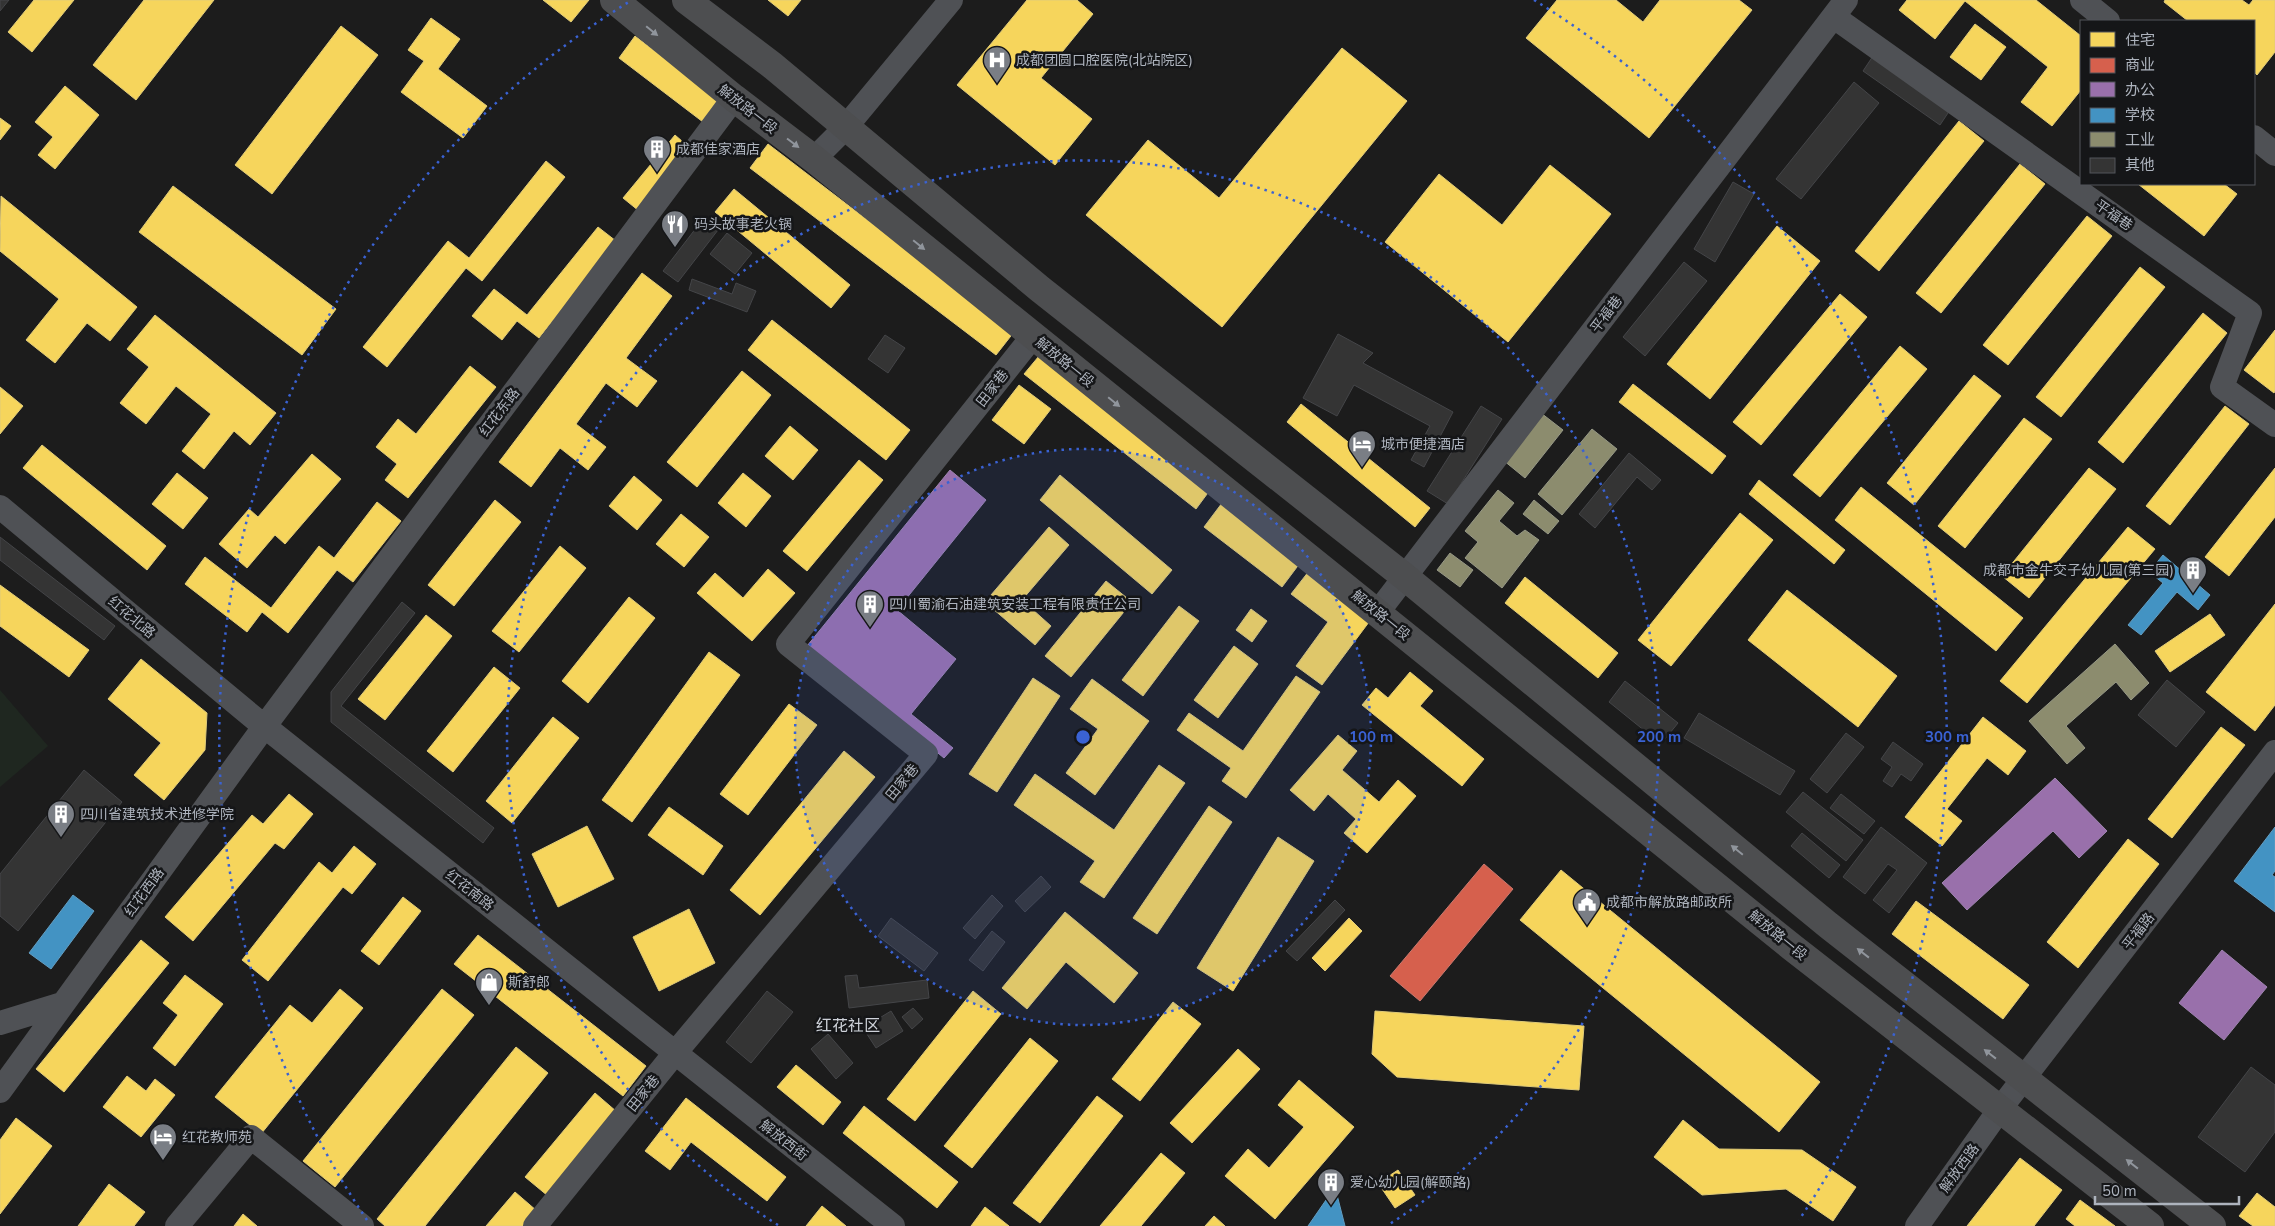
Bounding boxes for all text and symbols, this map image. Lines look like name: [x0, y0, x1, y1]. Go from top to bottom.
legend: [2080, 20, 2255, 185]
one-way arrow: [646, 25, 658, 36]
text: 住宅: [2125, 30, 2155, 50]
hospital icon: 成都团圆口腔医院(北站院区): [982, 45, 1012, 84]
place label: 成都团圆口腔医院(北站院区): [1016, 51, 1193, 70]
text: 商业: [2125, 55, 2155, 75]
street label: 解放路一段: [714, 80, 781, 138]
text: 办公: [2125, 80, 2155, 100]
text: 学校: [2125, 105, 2155, 125]
text: 工业: [2125, 130, 2155, 150]
building icon: 成都佳家酒店: [642, 134, 672, 173]
one-way arrow: [786, 138, 799, 149]
place label: 成都佳家酒店: [676, 140, 760, 159]
text: 其他: [2125, 155, 2155, 175]
street label: 平福巷: [2091, 196, 2136, 235]
restaurant icon: 码头故事老火锅: [660, 209, 690, 248]
place label: 码头故事老火锅: [694, 215, 792, 234]
one-way arrow: [913, 239, 926, 250]
street label: 平福巷: [1586, 292, 1627, 337]
street label: 解放路一段: [1032, 333, 1098, 392]
street label: 田家巷: [972, 366, 1013, 411]
street label: 红花东路: [475, 384, 524, 440]
one-way arrow: [1107, 396, 1120, 407]
hotel icon: 城市便捷酒店: [1347, 429, 1377, 468]
place label: 城市便捷酒店: [1381, 435, 1465, 454]
building icon: 成都市金牛交子幼儿园(第三园): [2178, 555, 2208, 594]
place label: 成都市金牛交子幼儿园(第三园): [1983, 561, 2174, 580]
street label: 解放路一段: [1348, 586, 1414, 645]
building icon: 四川蜀渝石油建筑安装工程有限责任公司: [855, 589, 885, 628]
street label: 红花北路: [104, 592, 159, 643]
place label: 四川蜀渝石油建筑安装工程有限责任公司: [889, 595, 1141, 614]
text: 100 m: [1349, 727, 1393, 747]
text: 200 m: [1637, 727, 1681, 747]
text: 300 m: [1925, 727, 1969, 747]
centre of rings: [1074, 728, 1092, 746]
street label: 田家巷: [882, 760, 923, 805]
building icon: 四川省建筑技术进修学院: [46, 799, 76, 838]
place label: 四川省建筑技术进修学院: [80, 805, 234, 824]
one-way arrow: [1730, 845, 1743, 856]
street label: 红花西路: [120, 864, 169, 921]
street label: 红花南路: [442, 866, 498, 915]
public building icon: 成都市解放路邮政所: [1572, 887, 1602, 926]
place label: 成都市解放路邮政所: [1606, 893, 1732, 912]
street label: 解放路一段: [1745, 906, 1811, 965]
street label: 平福路: [2118, 909, 2159, 954]
one-way arrow: [1856, 948, 1870, 958]
shop icon: 斯舒郎: [474, 967, 504, 1006]
place label: 斯舒郎: [508, 973, 550, 992]
district label: 红花社区: [816, 1015, 880, 1037]
one-way arrow: [1984, 1048, 1997, 1059]
street label: 田家巷: [623, 1071, 664, 1116]
street label: 解放西街: [756, 1116, 812, 1165]
hotel icon: 红花教师苑: [148, 1122, 178, 1161]
place label: 红花教师苑: [182, 1128, 252, 1147]
street label: 解放西路: [1935, 1140, 1984, 1197]
one-way arrow: [2126, 1159, 2139, 1169]
building icon: 爱心幼儿园(解颐路): [1316, 1167, 1346, 1206]
place label: 爱心幼儿园(解颐路): [1350, 1173, 1471, 1192]
scale bar: [2095, 1174, 2239, 1206]
text: 50 m: [2102, 1181, 2137, 1201]

